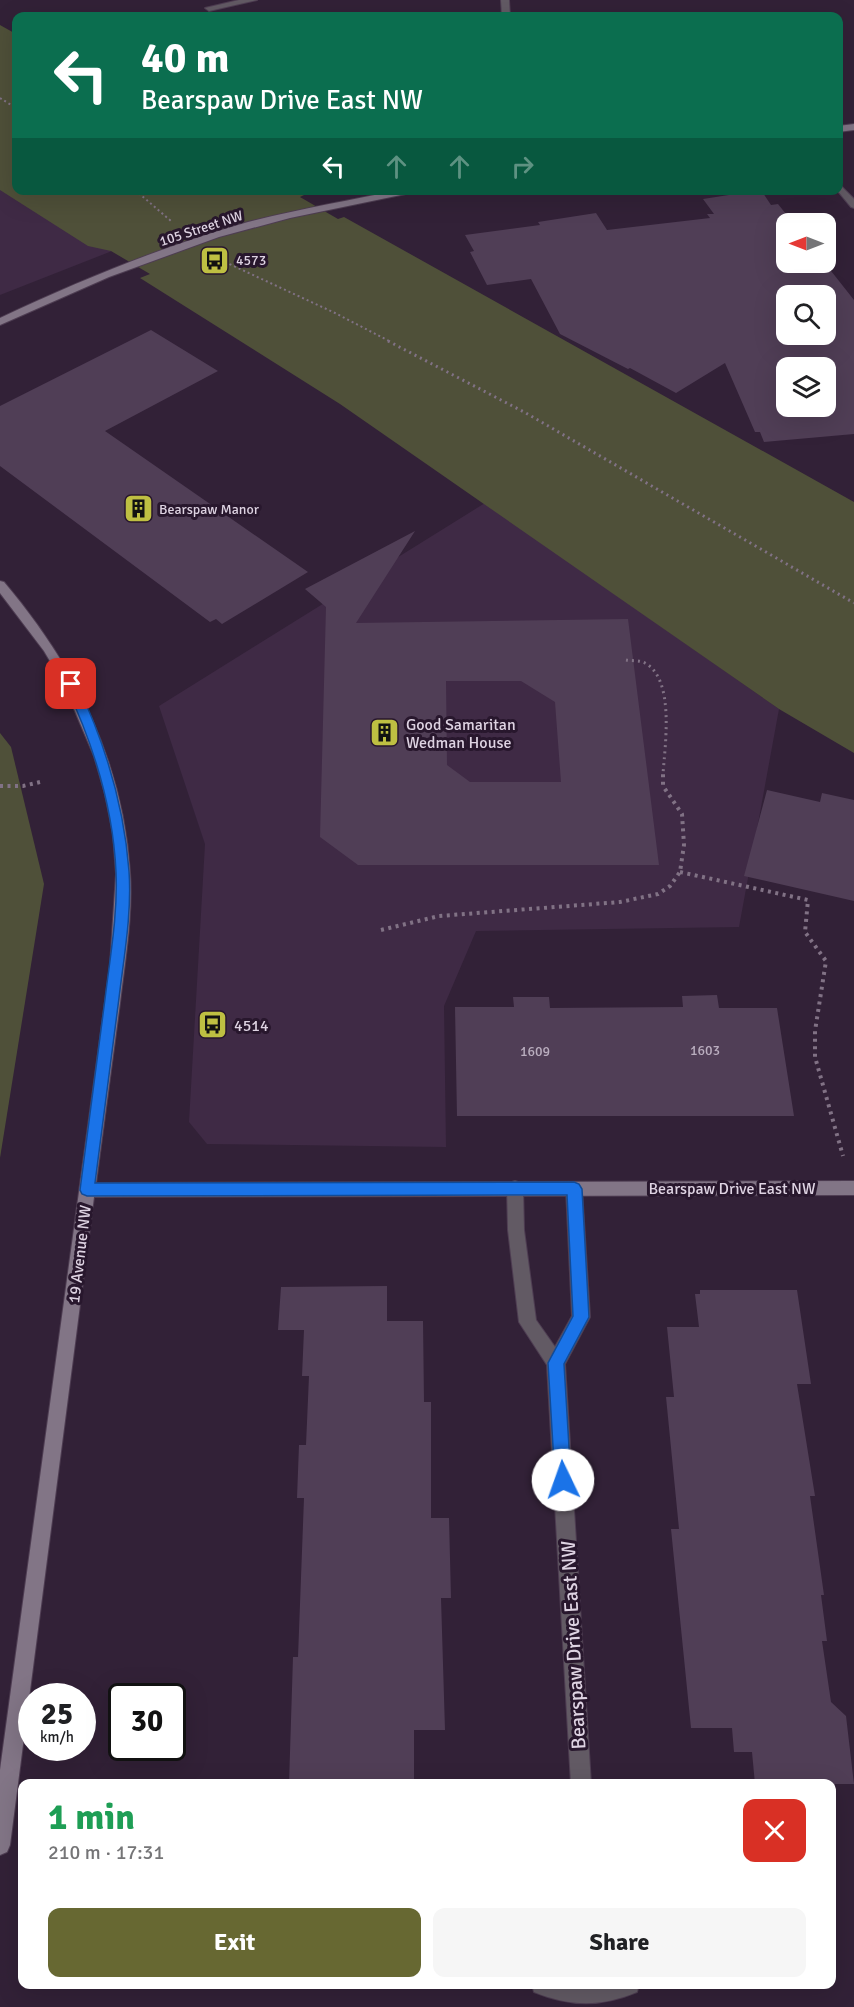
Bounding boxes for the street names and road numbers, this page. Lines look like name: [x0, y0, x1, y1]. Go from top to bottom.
street label: 105 Street NW: [157, 207, 245, 250]
street label: Bearspaw Drive East NW: [648, 1179, 816, 1199]
street label: 19 Avenue NW: [64, 1203, 96, 1304]
street label: Bearspaw Drive East NW: [556, 1540, 591, 1750]

